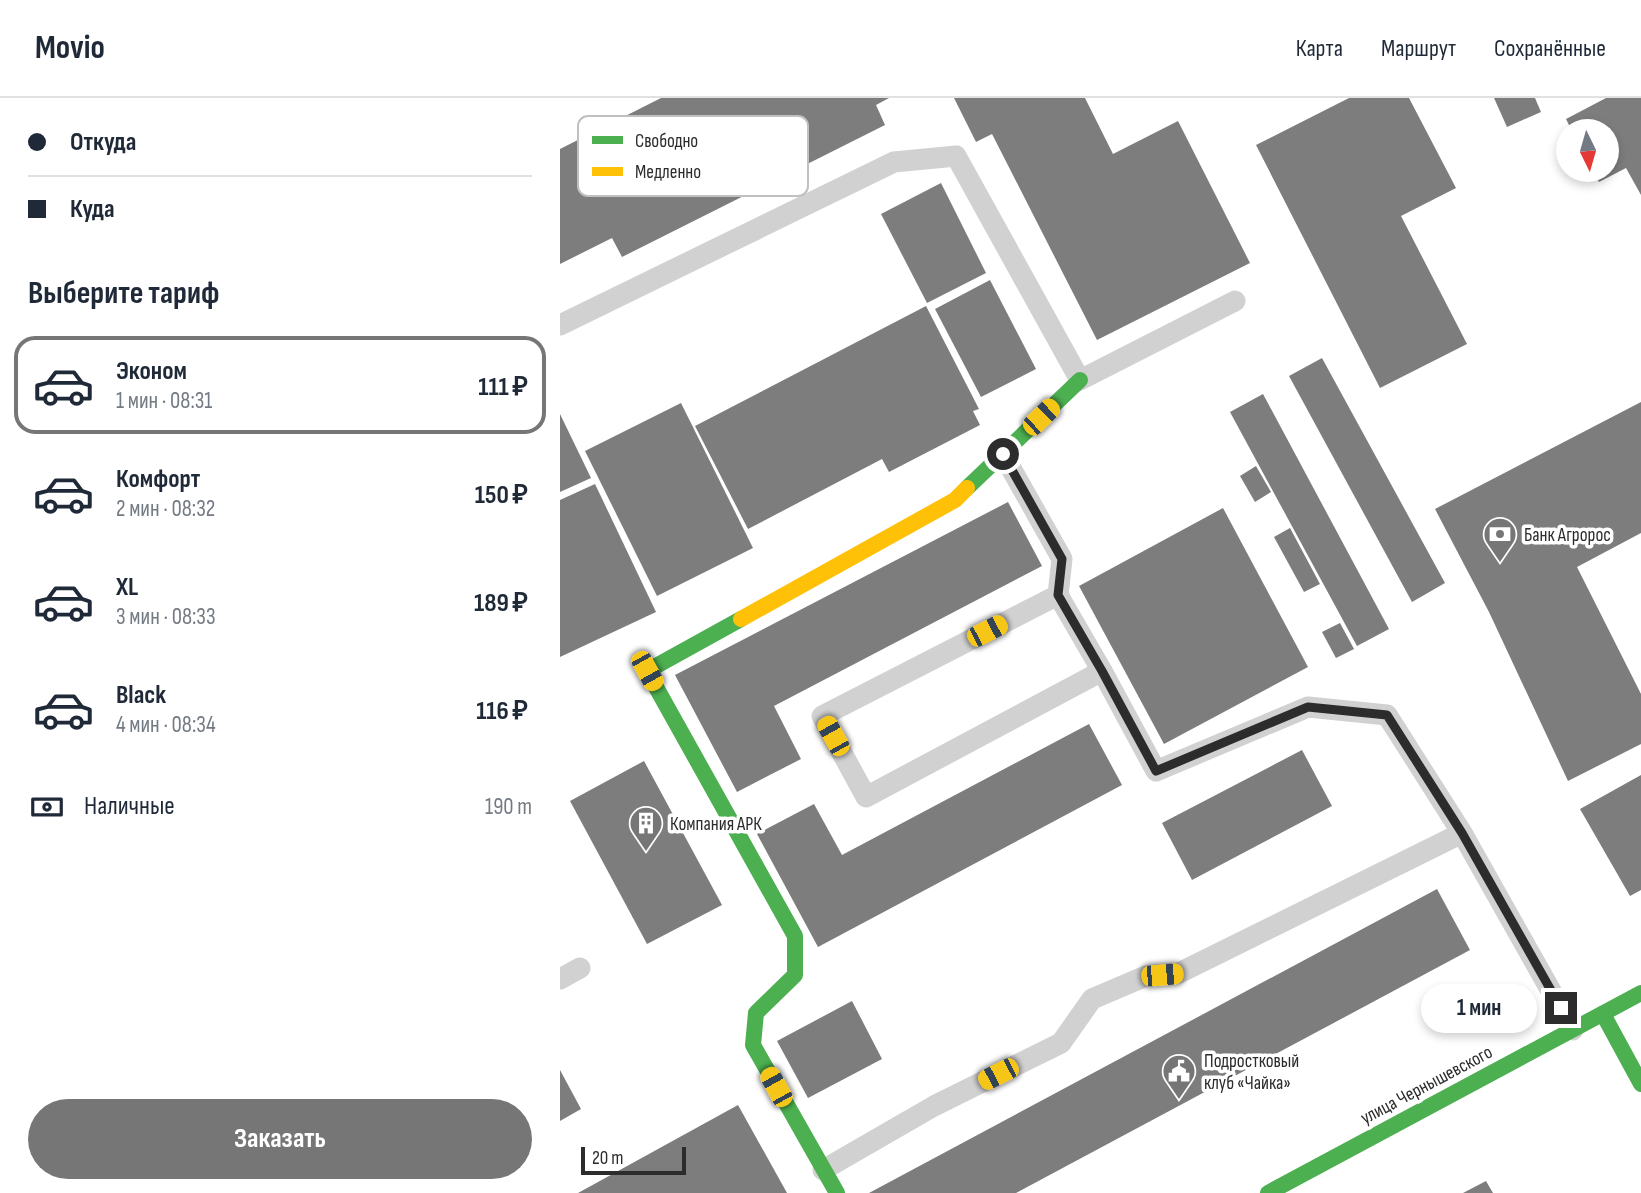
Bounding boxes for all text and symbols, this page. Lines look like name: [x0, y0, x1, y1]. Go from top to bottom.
text: Movio: [35, 28, 105, 68]
text: Карта: [1296, 34, 1343, 63]
text: Маршрут: [1381, 34, 1456, 63]
text: Сохранённые: [1494, 34, 1606, 63]
legend: [578, 116, 808, 196]
north arrow: [1556, 119, 1619, 182]
map controls: [1556, 119, 1619, 182]
text: Откуда: [70, 127, 136, 158]
text: Свободно: [635, 130, 698, 153]
text: Медленно: [635, 161, 701, 184]
text: Куда: [70, 194, 115, 225]
text: Выберите тариф: [28, 274, 219, 313]
icon: car: [32, 354, 95, 417]
text: Эконом: [116, 356, 187, 387]
text: 111 ₽: [478, 372, 528, 403]
text: 1 мин · 08:31: [116, 387, 212, 415]
car: [1019, 395, 1064, 439]
route start: [987, 438, 1019, 470]
icon: car: [32, 462, 95, 525]
text: Комфорт: [116, 464, 200, 495]
text: 150 ₽: [475, 480, 528, 511]
text: 2 мин · 08:32: [116, 495, 215, 523]
bank icon: Банк Агророс: [1481, 515, 1519, 564]
place label: Банк Агророс: [1524, 524, 1611, 547]
icon: car: [32, 570, 95, 633]
text: XL: [116, 572, 138, 603]
text: 189 ₽: [474, 588, 528, 619]
text: 3 мин · 08:33: [116, 603, 216, 631]
car: [964, 612, 1011, 650]
car: [628, 648, 667, 694]
icon: car: [32, 678, 95, 741]
text: Black: [116, 680, 166, 711]
text: 116 ₽: [476, 696, 528, 727]
text: 4 мин · 08:34: [116, 711, 216, 739]
car: [814, 713, 853, 759]
icon: cash: [28, 788, 66, 826]
text: Наличные: [84, 791, 175, 822]
text: 190 m: [485, 793, 532, 821]
building icon: Компания АРК: [627, 804, 665, 853]
place label: Компания АРК: [670, 813, 762, 836]
car: [1141, 963, 1184, 987]
callout: 1 мин: [1421, 984, 1536, 1032]
route end: [1545, 992, 1577, 1024]
text: 1 мин: [1457, 994, 1501, 1022]
street label: улица Чернышевского: [1357, 1041, 1497, 1130]
place label: Подростковый клуб «Чайка»: [1204, 1050, 1299, 1095]
public building icon: Подростковый клуб «Чайка»: [1160, 1052, 1198, 1101]
car: [975, 1055, 1022, 1093]
car: [757, 1064, 796, 1110]
button: Заказать: [28, 1099, 532, 1179]
scale bar: [581, 1144, 686, 1176]
text: 20 m: [592, 1147, 624, 1170]

